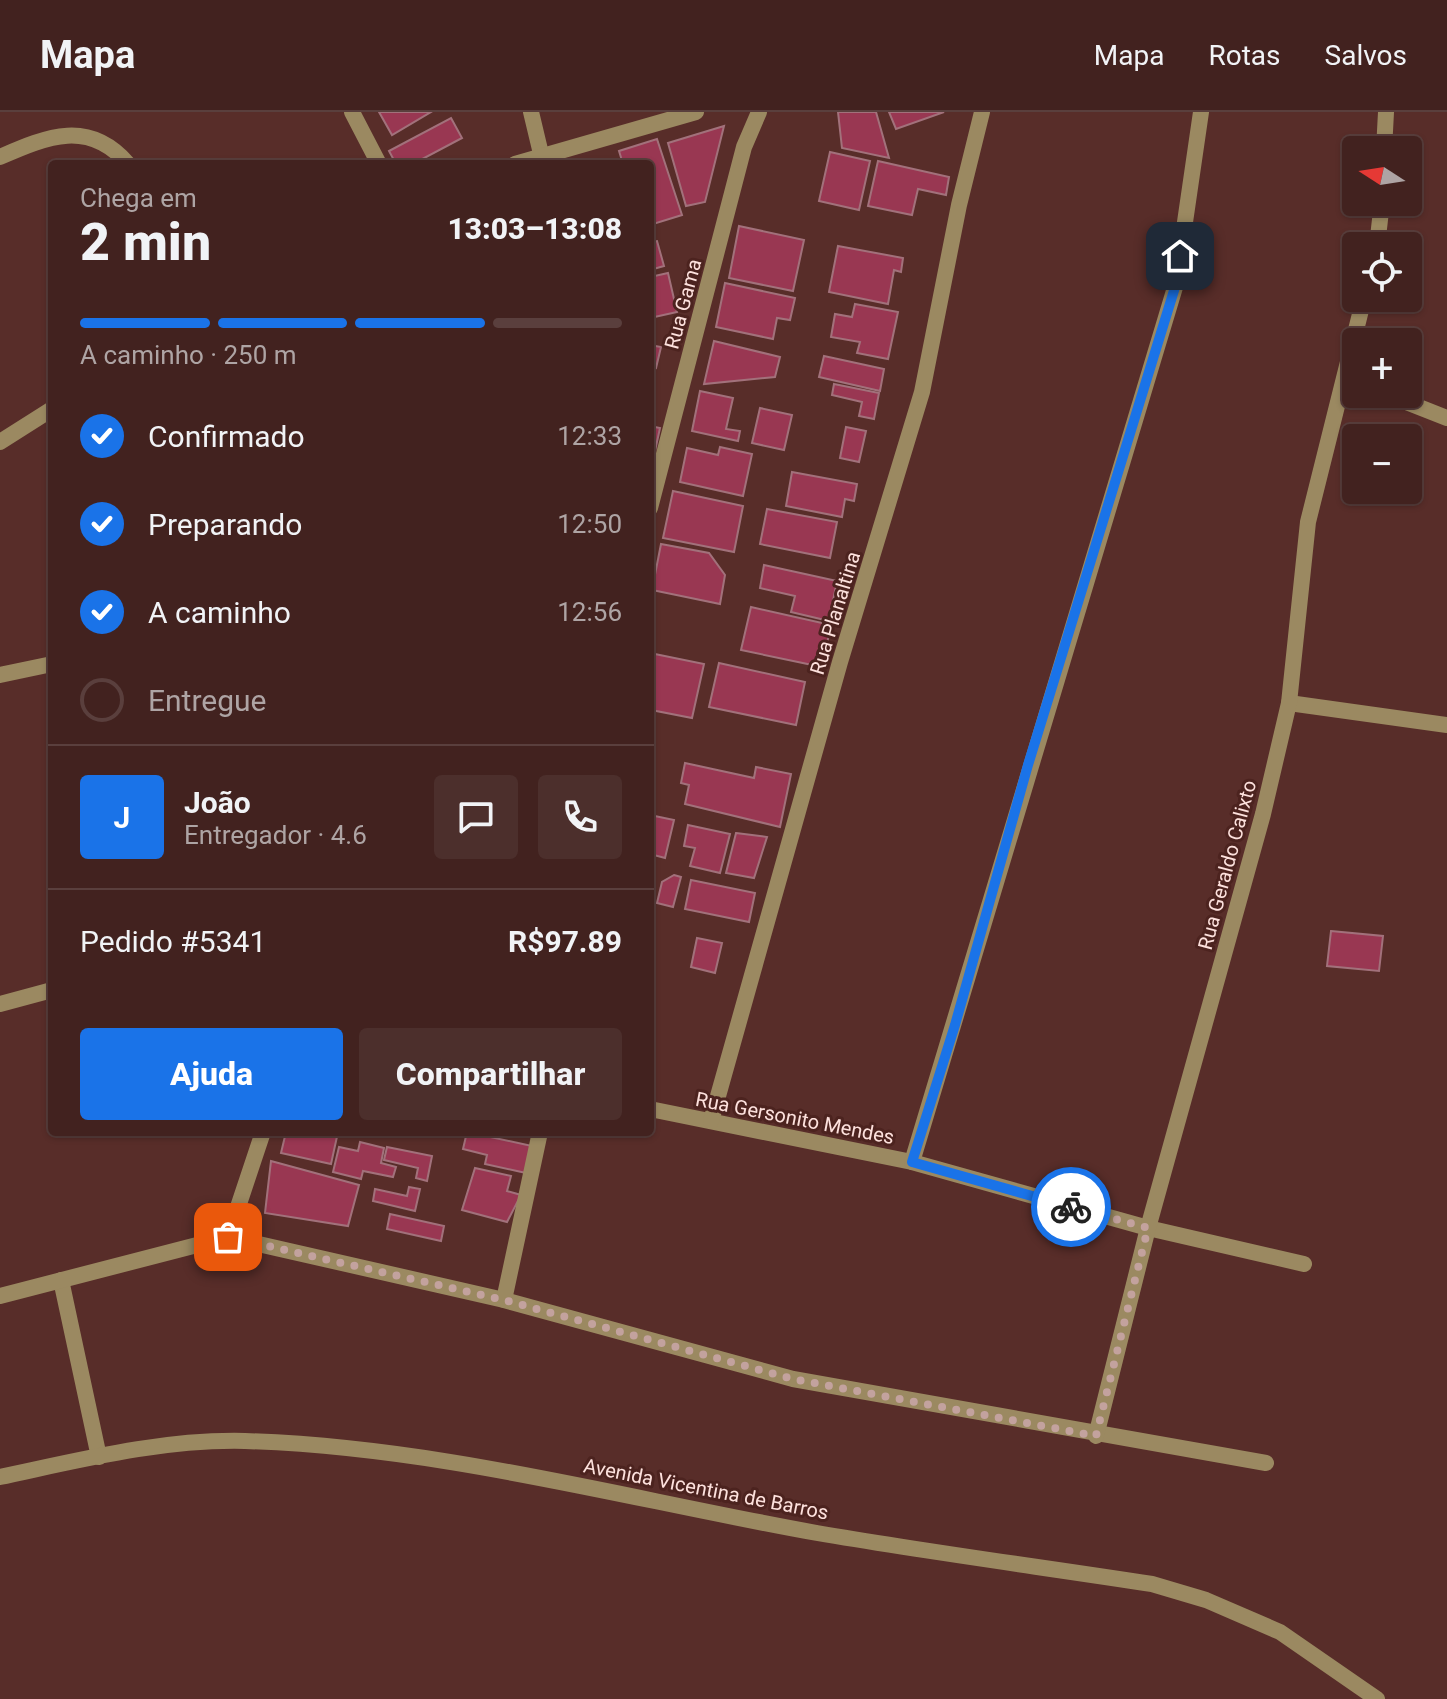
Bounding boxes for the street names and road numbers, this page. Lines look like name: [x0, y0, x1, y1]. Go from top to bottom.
street label: Rua Gama: [659, 256, 707, 352]
street label: Rua Planaltina: [805, 548, 865, 678]
street label: Rua Geraldo Calixto: [1193, 778, 1261, 952]
street label: Rua Gersonito Mendes: [694, 1087, 896, 1149]
street label: Avenida Vicentina de Barros: [581, 1453, 831, 1525]

